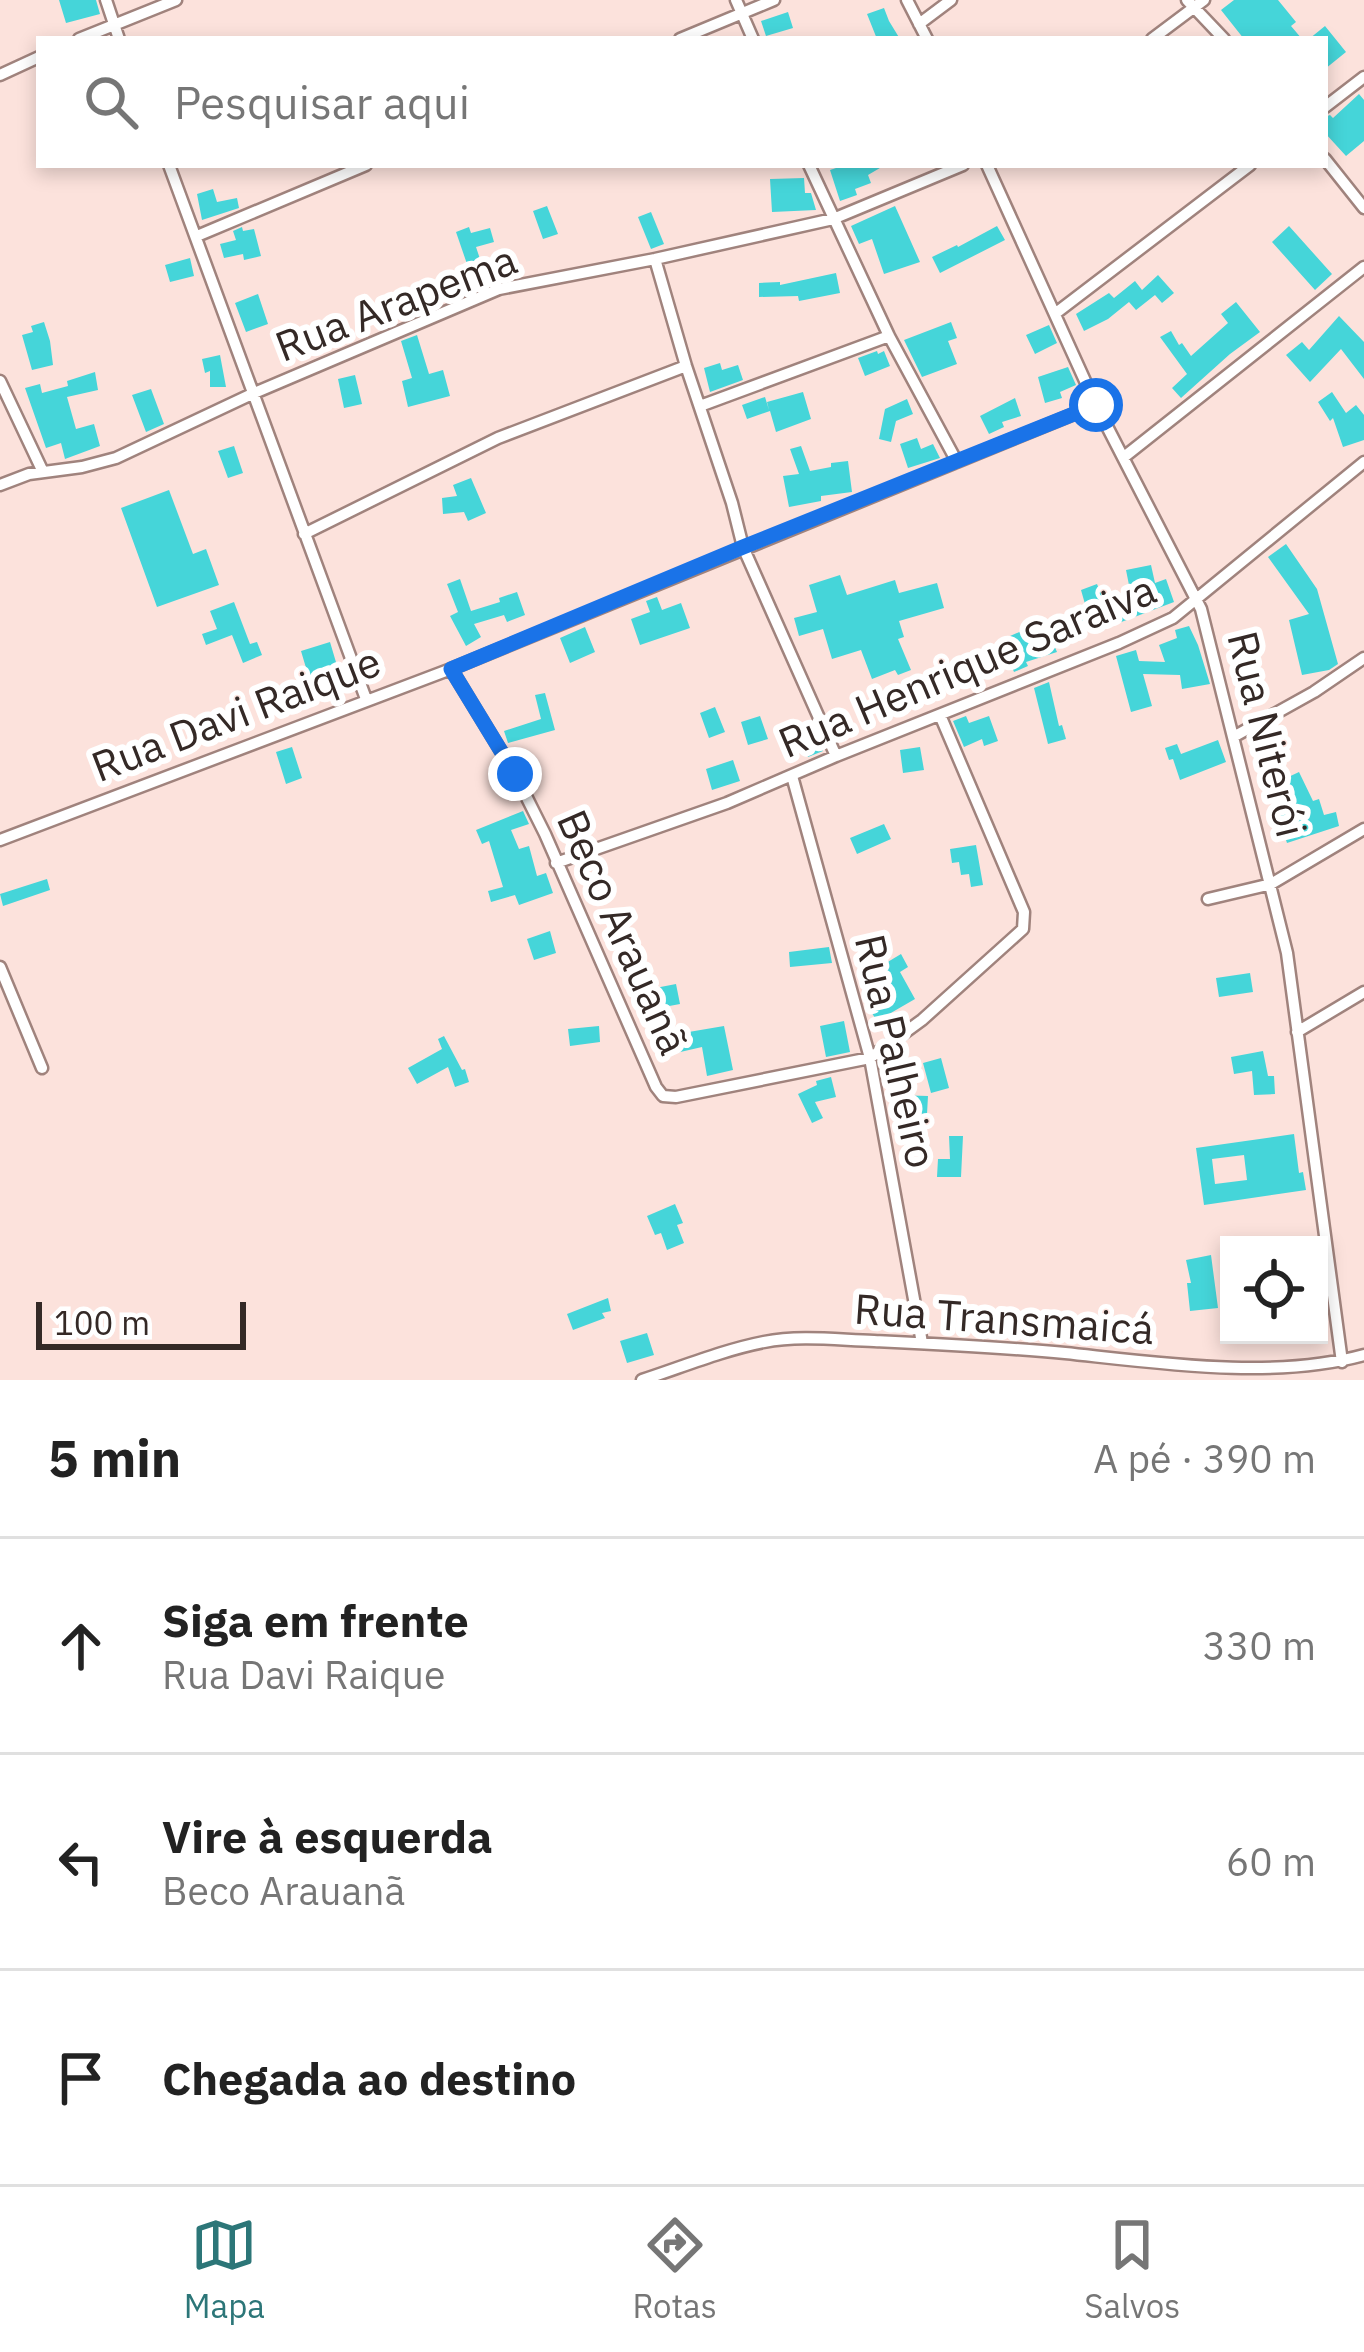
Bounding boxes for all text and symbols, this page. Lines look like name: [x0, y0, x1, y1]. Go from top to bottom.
search box: [36, 36, 1328, 168]
icon: search: [78, 69, 144, 135]
text: Pesquisar aqui: [174, 73, 470, 131]
street label: Rua Arapema: [267, 231, 524, 374]
route start: [1069, 378, 1123, 432]
street label: Rua Henrique Saraiva: [770, 561, 1164, 770]
street label: Rua Niterói: [1215, 625, 1320, 842]
street label: Rua Davi Raique: [84, 633, 388, 794]
route end: [488, 747, 542, 801]
street label: Beco Arauanã: [545, 801, 702, 1063]
street label: Rua Palheiro: [843, 929, 950, 1173]
map controls: [1220, 1236, 1328, 1344]
button: locate: [1220, 1236, 1328, 1344]
street label: Rua Transmaicá: [852, 1281, 1156, 1356]
scale bar: [36, 1296, 246, 1349]
text: 100 m: [54, 1301, 150, 1344]
text: 5 min: [48, 1425, 181, 1491]
text: A pé · 390 m: [1093, 1433, 1316, 1484]
text: Siga em frente: [162, 1591, 469, 1649]
icon: ahead: [48, 1613, 114, 1679]
text: 330 m: [1203, 1620, 1316, 1671]
text: Rua Davi Raique: [162, 1649, 445, 1700]
text: Vire à esquerda: [162, 1807, 493, 1865]
icon: left: [48, 1829, 114, 1895]
text: 60 m: [1226, 1836, 1316, 1887]
text: Beco Arauanã: [162, 1865, 405, 1916]
icon: arrive: [48, 2045, 114, 2111]
text: Chegada ao destino: [162, 2049, 576, 2107]
tab: Mapa: [184, 2212, 265, 2327]
tab: Rotas: [632, 2212, 717, 2327]
tab: Salvos: [1084, 2212, 1180, 2327]

